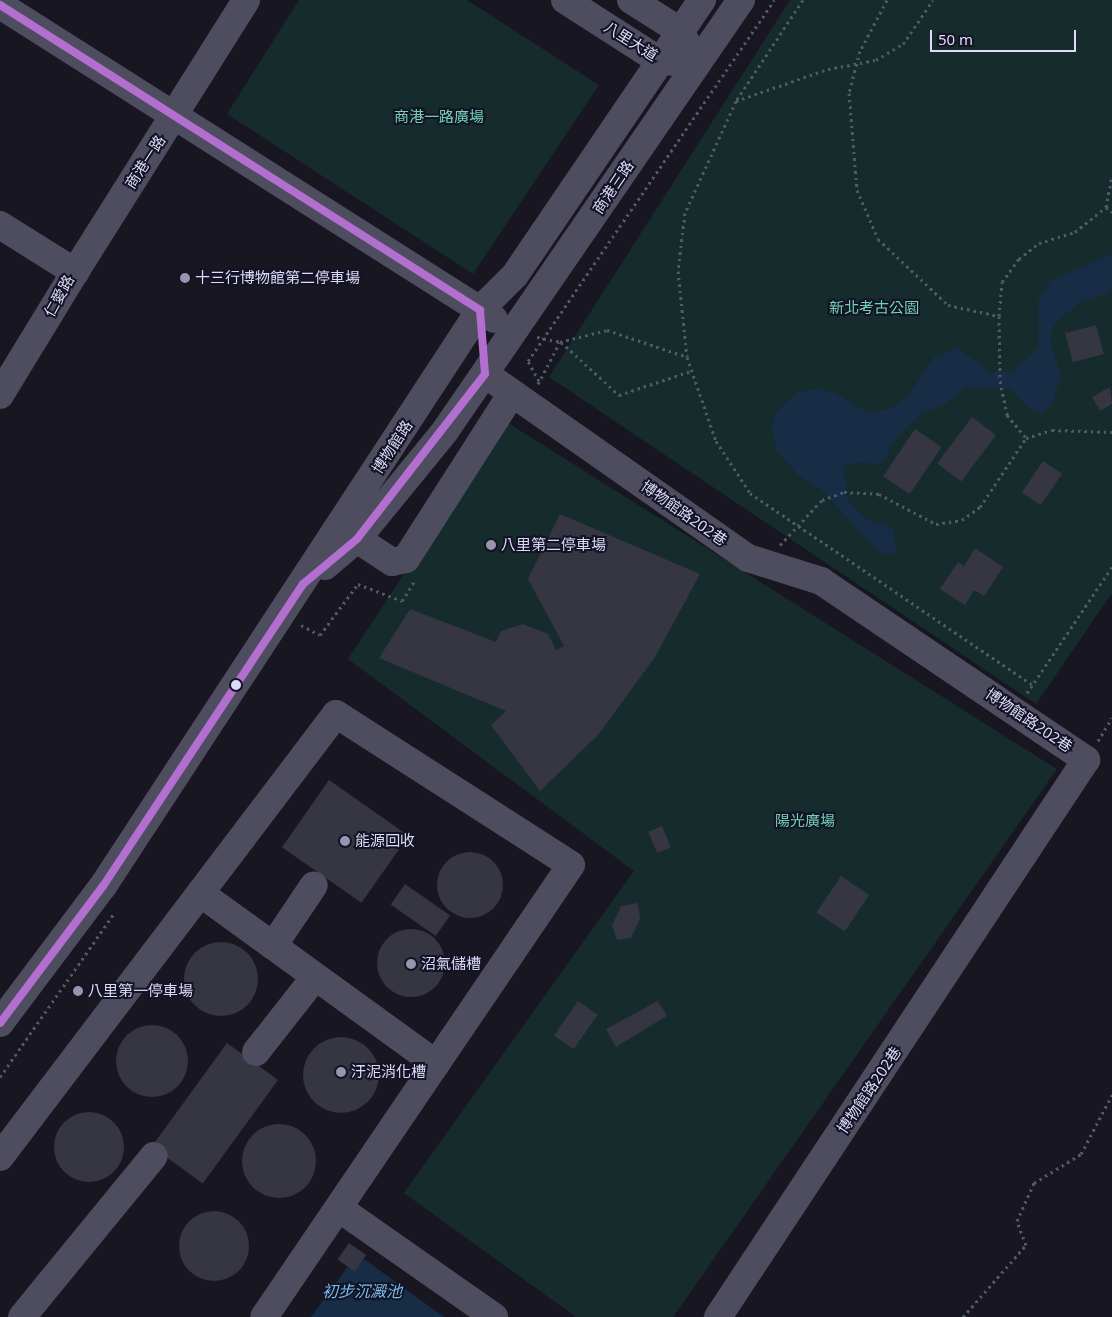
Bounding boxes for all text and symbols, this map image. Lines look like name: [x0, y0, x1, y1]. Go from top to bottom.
street label: 八里大道: [601, 17, 661, 65]
scale bar: [932, 20, 1078, 52]
text: 50 m: [938, 29, 973, 49]
park label: 商港一路廣場: [394, 108, 484, 126]
street label: 商港一路: [121, 132, 169, 192]
street label: 商港三路: [589, 157, 637, 217]
place label: 十三行博物館第二停車場: [195, 269, 360, 287]
street label: 仁愛路: [40, 272, 78, 320]
marker: 十三行博物館第二停車場: [179, 272, 191, 284]
park label: 新北考古公園: [829, 299, 919, 317]
street label: 博物館路: [368, 417, 416, 477]
street label: 博物館路202巷: [638, 477, 730, 549]
place label: 八里第二停車場: [501, 536, 606, 554]
marker: 八里第二停車場: [485, 539, 497, 551]
unlabelled marker: [231, 680, 241, 690]
street label: 博物館路202巷: [982, 684, 1076, 756]
park label: 陽光廣場: [775, 812, 835, 830]
place label: 能源回收: [355, 832, 415, 850]
marker: 能源回收: [339, 835, 351, 847]
place label: 沼氣儲槽: [421, 955, 481, 973]
marker: 沼氣儲槽: [405, 958, 417, 970]
place label: 八里第一停車場: [88, 982, 193, 1000]
marker: 八里第一停車場: [72, 985, 84, 997]
street label: 博物館路202巷: [833, 1043, 905, 1137]
place label: 汙泥消化槽: [351, 1063, 426, 1081]
marker: 汙泥消化槽: [335, 1066, 347, 1078]
water label: 初步沉澱池: [322, 1281, 402, 1301]

